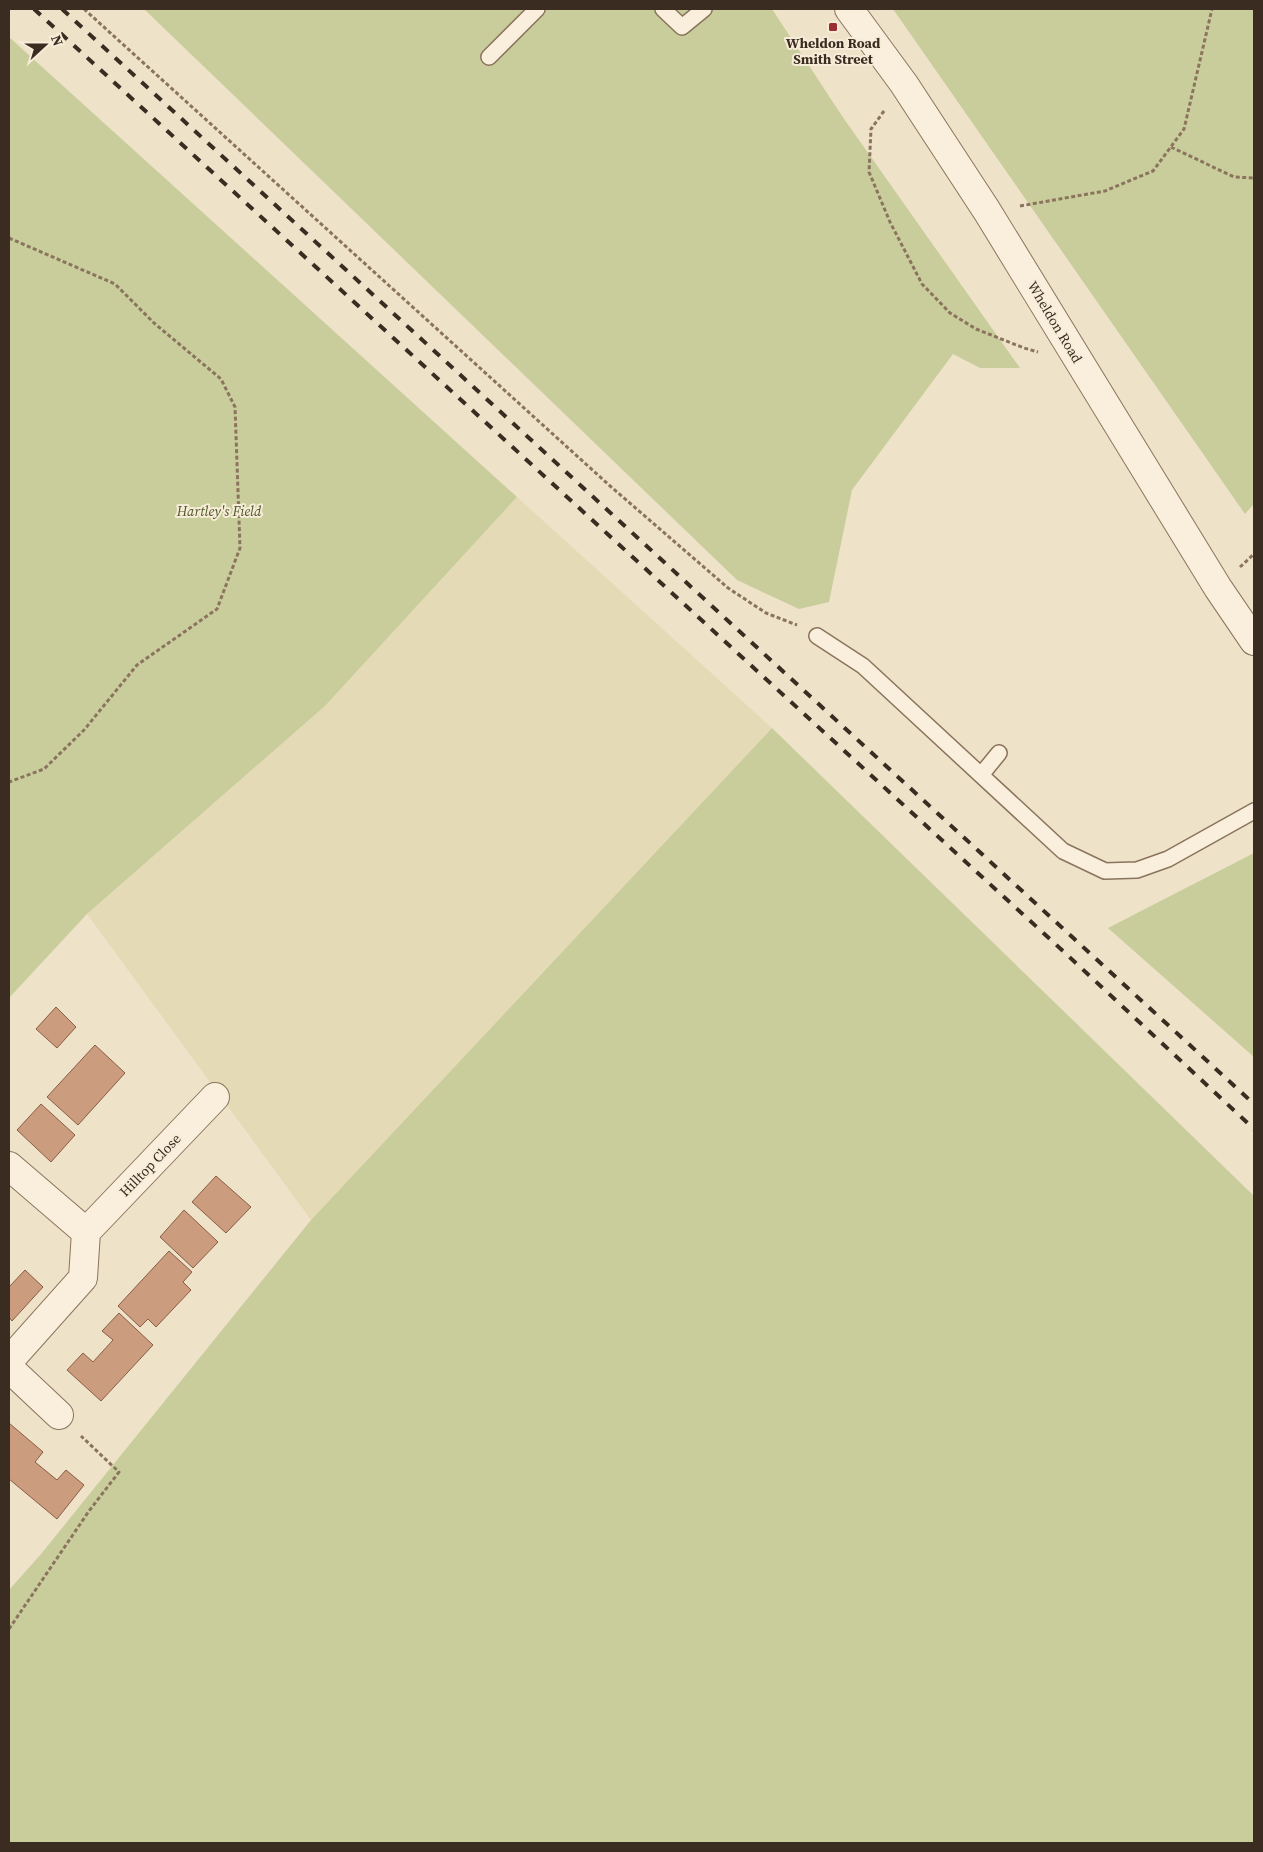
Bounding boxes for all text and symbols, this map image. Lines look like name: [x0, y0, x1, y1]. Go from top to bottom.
north arrow: [20, 20, 70, 70]
marker: Wheldon Road Smith Street: [827, 21, 839, 33]
text: N: [46, 32, 68, 49]
place label: Wheldon Road Smith Street: [786, 33, 881, 69]
street label: Wheldon Road: [1023, 277, 1087, 367]
park label: Hartley's Field: [176, 501, 262, 521]
street label: Hilltop Close: [115, 1129, 185, 1201]

